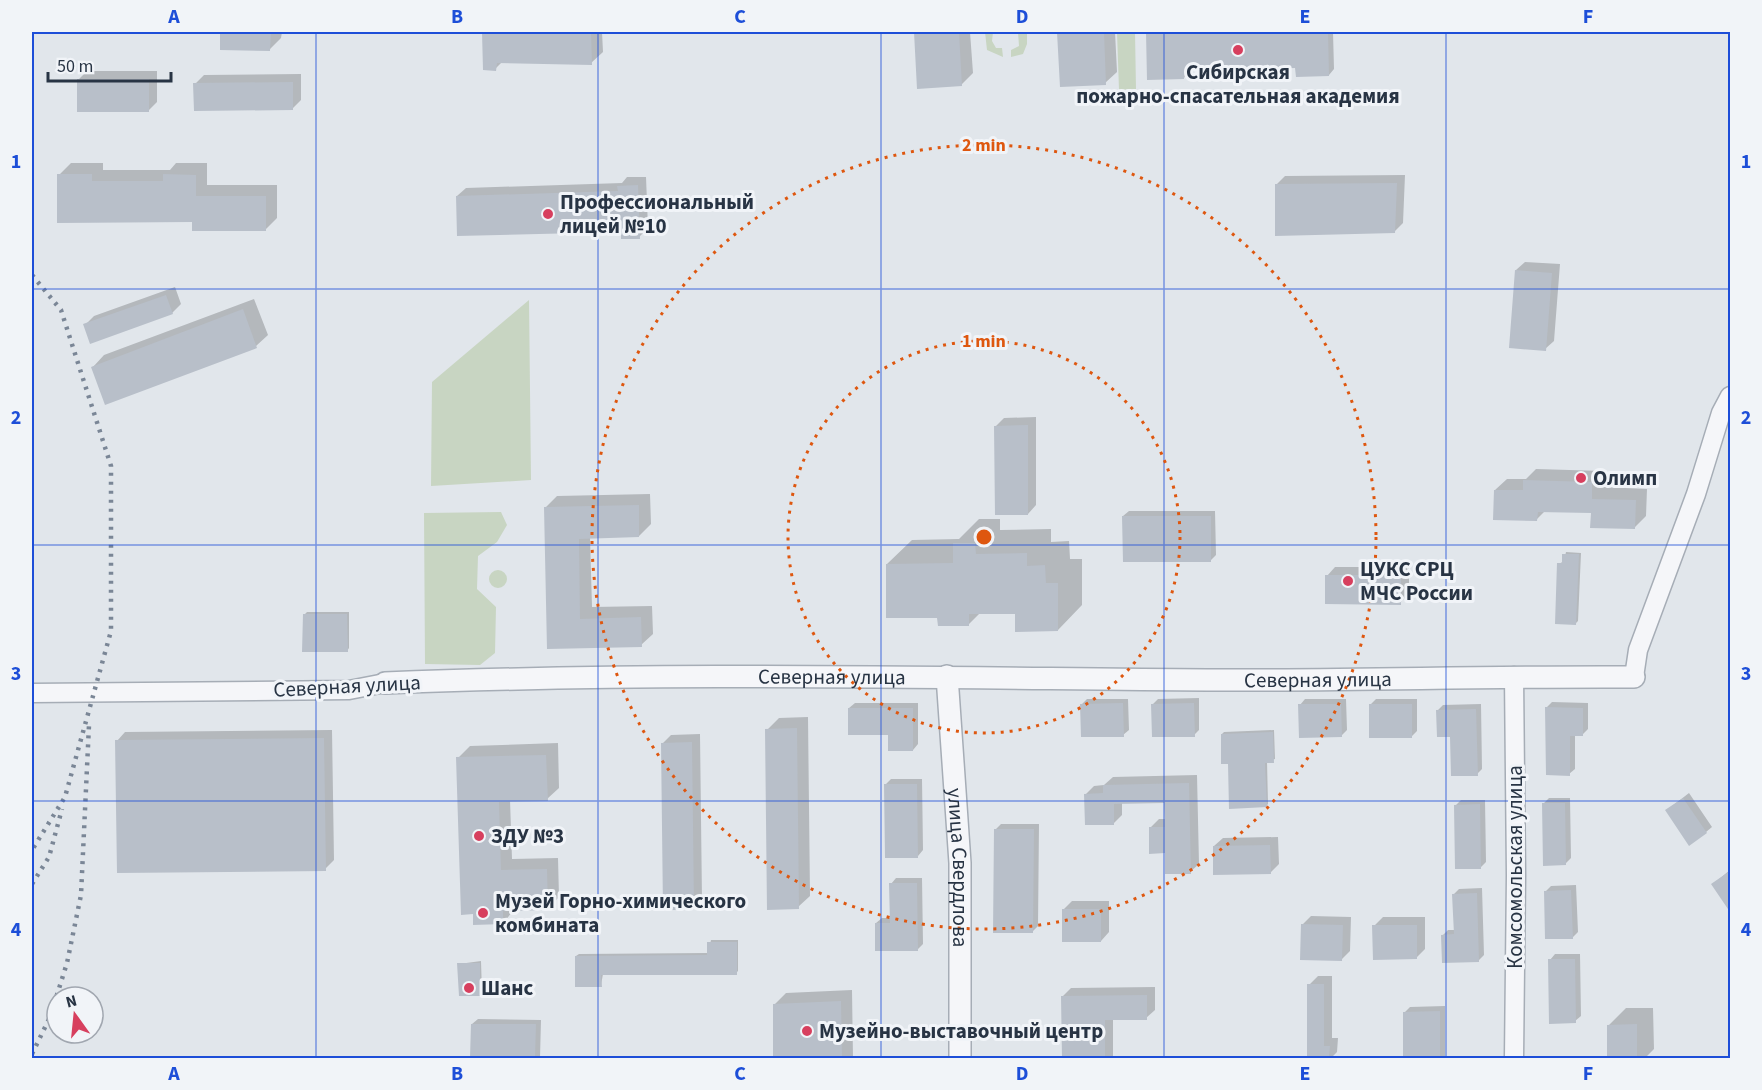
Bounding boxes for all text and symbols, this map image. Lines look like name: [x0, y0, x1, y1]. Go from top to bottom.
text: A: [167, 3, 180, 31]
text: B: [451, 3, 463, 31]
text: C: [734, 3, 746, 31]
text: D: [1016, 3, 1028, 31]
text: E: [1300, 3, 1310, 31]
text: F: [1583, 3, 1593, 31]
marker: Сибирская пожарно-спасательная академия: [1231, 43, 1245, 57]
scale bar: [48, 45, 171, 83]
text: 50 m: [57, 54, 93, 79]
place label: Сибирская пожарно-спасательная академия: [1076, 57, 1400, 111]
text: 2 min: [962, 133, 1006, 158]
text: 1: [11, 148, 21, 176]
text: 1: [1741, 148, 1751, 176]
place label: Профессиональный лицей №10: [560, 187, 754, 241]
marker: Профессиональный лицей №10: [541, 207, 555, 221]
text: 1 min: [962, 329, 1006, 354]
text: 2: [11, 404, 21, 432]
text: 2: [1741, 404, 1751, 432]
place label: Олимп: [1593, 463, 1657, 493]
marker: Олимп: [1574, 471, 1588, 485]
centre of rings: [974, 527, 994, 547]
place label: ЦУКС СРЦ МЧС России: [1360, 554, 1473, 608]
marker: ЦУКС СРЦ МЧС России: [1341, 574, 1355, 588]
text: 3: [11, 660, 21, 688]
text: 3: [1741, 660, 1751, 688]
street label: Северная улица: [758, 662, 906, 692]
street label: Северная улица: [1244, 664, 1392, 695]
street label: Северная улица: [273, 667, 421, 705]
street label: Комсомольская улица: [1500, 765, 1530, 969]
street label: улица Свердлова: [940, 787, 975, 947]
place label: ЗДУ №3: [491, 821, 564, 851]
marker: ЗДУ №3: [472, 829, 486, 843]
place label: Музей Горно-химического комбината: [495, 886, 746, 940]
marker: Музей Горно-химического комбината: [476, 906, 490, 920]
text: 4: [11, 916, 22, 944]
text: 4: [1741, 916, 1752, 944]
place label: Шанс: [481, 973, 533, 1003]
marker: Шанс: [462, 981, 476, 995]
north arrow: [45, 985, 105, 1045]
text: N: [63, 989, 79, 1013]
place label: Музейно-выставочный центр: [819, 1016, 1103, 1046]
marker: Музейно-выставочный центр: [800, 1024, 814, 1038]
text: A: [167, 1060, 180, 1088]
text: B: [451, 1060, 463, 1088]
text: C: [734, 1060, 746, 1088]
text: D: [1016, 1060, 1028, 1088]
text: E: [1300, 1060, 1310, 1088]
text: F: [1583, 1060, 1593, 1088]

